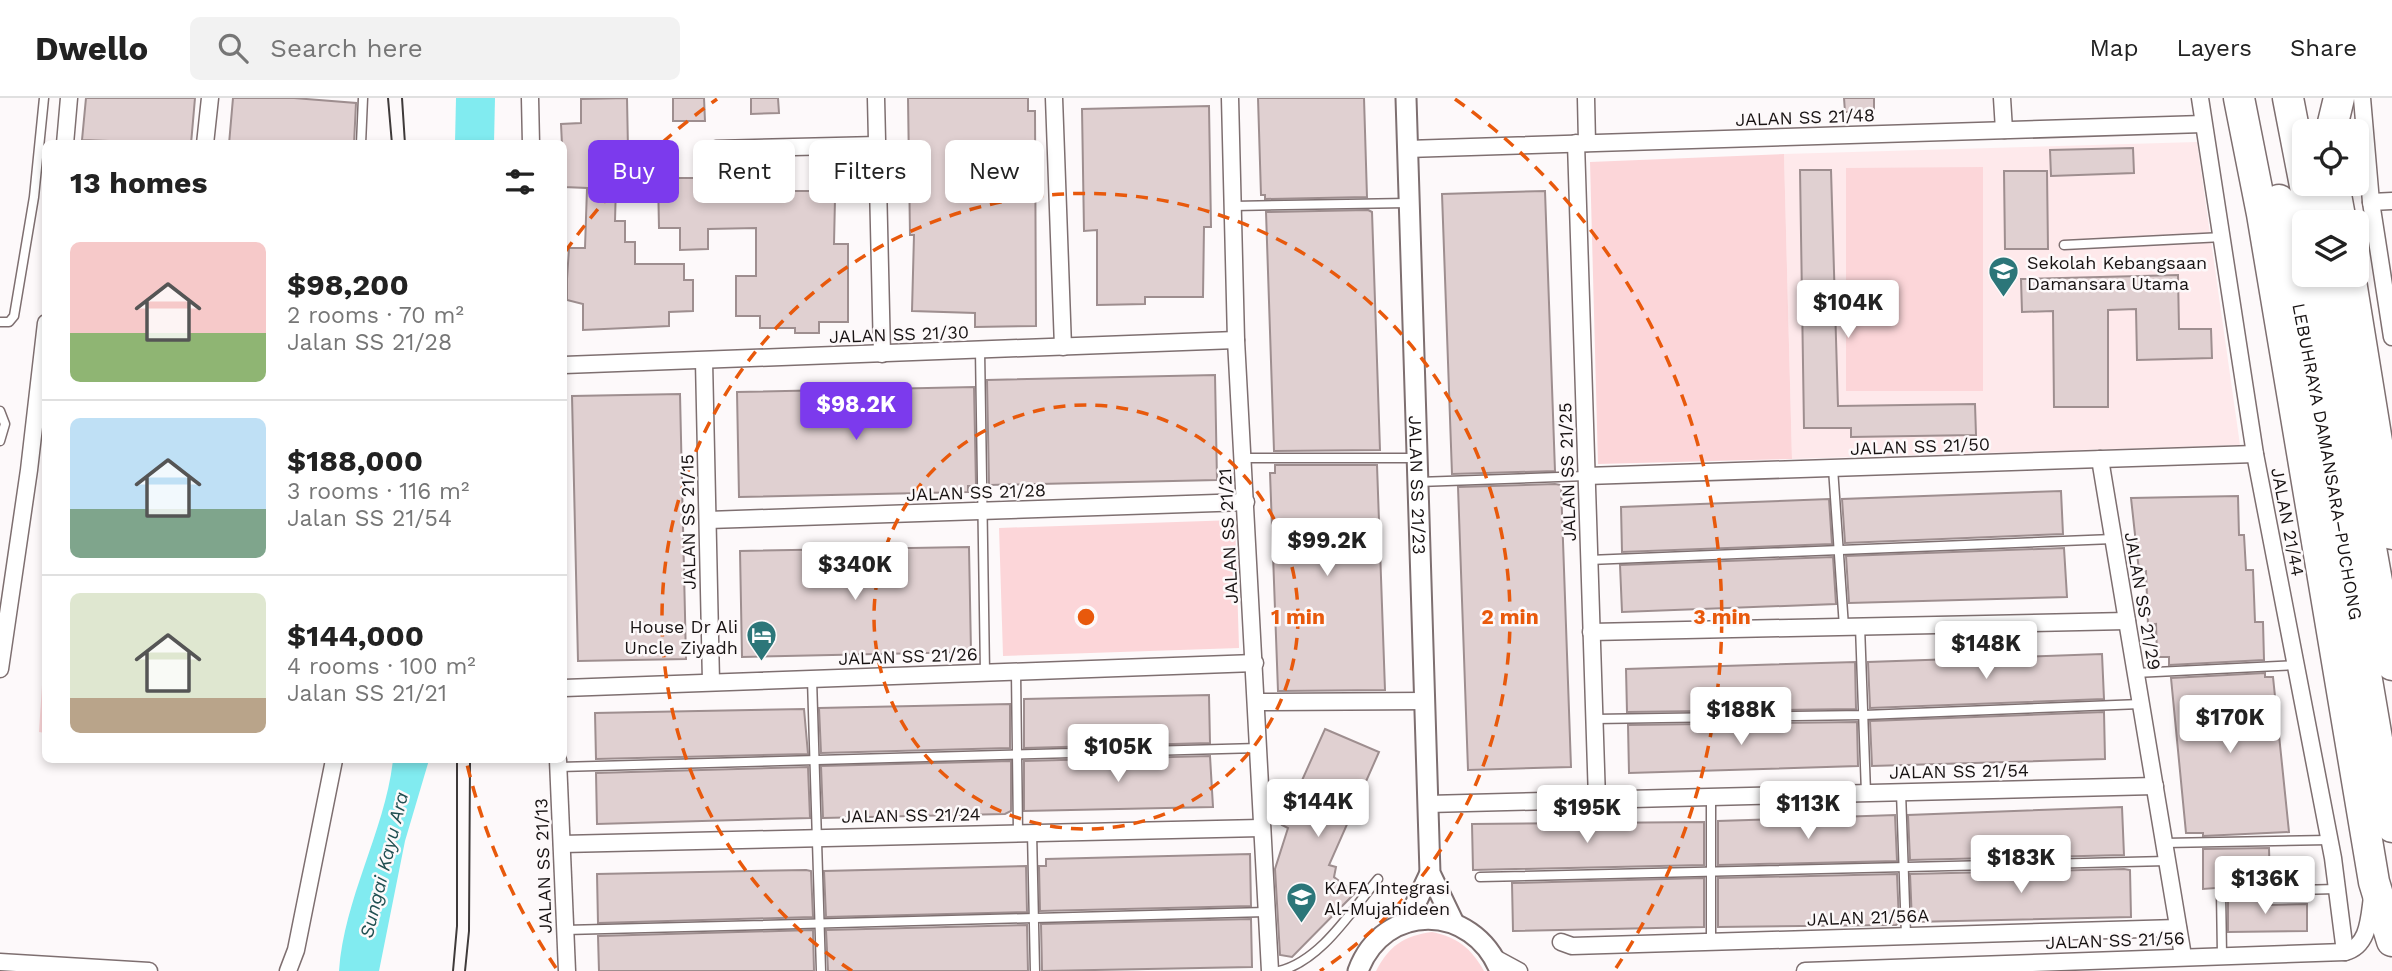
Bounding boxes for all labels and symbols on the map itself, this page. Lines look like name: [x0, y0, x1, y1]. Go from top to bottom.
street label: JALAN SS 21/48: [1735, 104, 1875, 130]
place label: Sekolah Kebangsaan Damansara Utama: [2027, 252, 2207, 294]
school or university icon: Sekolah Kebangsaan Damansara Utama: [1987, 255, 2021, 299]
pin: $104K: [1799, 280, 1897, 340]
street label: LEBUHRAYA DAMANSARA–PUCHONG: [2289, 301, 2367, 622]
street label: JALAN SS 21/30: [829, 321, 969, 347]
pin: $98.2K: [799, 382, 913, 442]
street label: JALAN SS 21/25: [1554, 402, 1580, 542]
street label: JALAN SS 21/23: [1405, 415, 1431, 555]
street label: JALAN SS 21/50: [1850, 433, 1990, 459]
street label: JALAN SS 21/15: [676, 454, 700, 590]
street label: JALAN 21/44: [2267, 466, 2309, 578]
street label: JALAN SS 21/21: [1214, 468, 1242, 604]
street label: JALAN SS 21/28: [906, 479, 1046, 505]
pin: $99.2K: [1270, 518, 1384, 578]
street label: JALAN SS 21/29: [2121, 530, 2165, 672]
pin: $340K: [806, 542, 904, 602]
text: 1 min: [1271, 604, 1325, 629]
text: 2 min: [1481, 604, 1539, 629]
text: 3 min: [1693, 604, 1751, 629]
centre of rings: [1074, 605, 1098, 629]
place label: House Dr Ali Uncle Ziyadh: [624, 616, 738, 658]
hotel icon: House Dr Ali Uncle Ziyadh: [744, 619, 778, 663]
pin: $148K: [1937, 622, 2035, 681]
street label: JALAN SS 21/26: [838, 643, 978, 669]
pin: $188K: [1692, 688, 1790, 747]
pin: $170K: [2181, 696, 2279, 755]
pin: $105K: [1069, 724, 1167, 784]
street label: JALAN SS 21/54: [1889, 759, 2029, 783]
pin: $144K: [1269, 780, 1367, 839]
pin: $113K: [1759, 782, 1857, 841]
pin: $195K: [1538, 786, 1636, 845]
water label: Sungai Kayu Ara: [355, 789, 413, 941]
street label: JALAN SS 21/13: [530, 798, 556, 934]
street label: JALAN SS 21/24: [841, 803, 981, 827]
pin: $183K: [1972, 836, 2070, 895]
pin: $136K: [2216, 856, 2314, 916]
place label: KAFA Integrasi Al-Mujahideen: [1324, 877, 1450, 919]
school or university icon: KAFA Integrasi Al-Mujahideen: [1284, 880, 1318, 924]
street label: JALAN 21/56A: [1807, 904, 1930, 930]
street label: JALAN SS 21/56: [2045, 927, 2185, 953]

